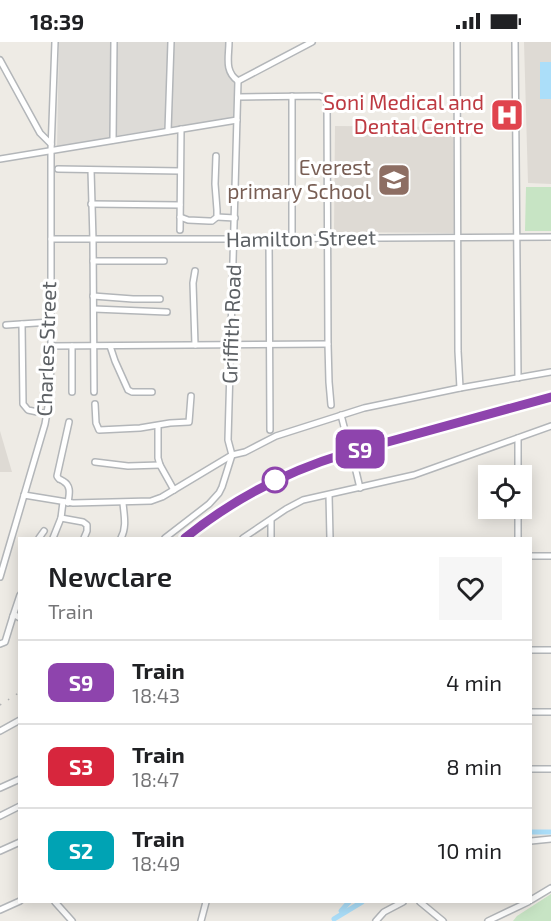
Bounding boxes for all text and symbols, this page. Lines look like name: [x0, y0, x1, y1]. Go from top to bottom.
text: 18:39: [30, 8, 84, 34]
place label: Soni Medical and Dental Centre: [323, 89, 484, 138]
hospital icon: Soni Medical and Dental Centre: [489, 97, 525, 133]
place label: Everest primary School: [227, 154, 372, 203]
school or university icon: Everest primary School: [376, 162, 412, 198]
street label: Hamilton Street: [226, 224, 376, 251]
street label: Griffith Road: [216, 264, 245, 384]
street label: Charles Street: [31, 281, 60, 417]
line badge: S9: [333, 430, 387, 468]
text: S9: [348, 437, 372, 462]
map controls: [478, 465, 532, 519]
button: locate: [478, 465, 532, 519]
unlabelled marker: [262, 467, 288, 493]
button: heart: [439, 557, 502, 620]
text: Newclare: [48, 559, 172, 593]
text: Train: [48, 599, 93, 623]
text: Train: [132, 657, 185, 683]
text: 4 min: [446, 669, 502, 695]
text: S9: [69, 670, 93, 695]
text: 18:43: [132, 683, 180, 707]
text: Train: [132, 741, 185, 767]
text: 8 min: [446, 753, 502, 779]
text: S3: [69, 754, 93, 779]
text: 18:47: [132, 767, 179, 791]
text: Train: [132, 825, 185, 851]
text: 10 min: [438, 837, 502, 863]
text: S2: [69, 838, 93, 863]
text: 18:49: [132, 851, 181, 875]

